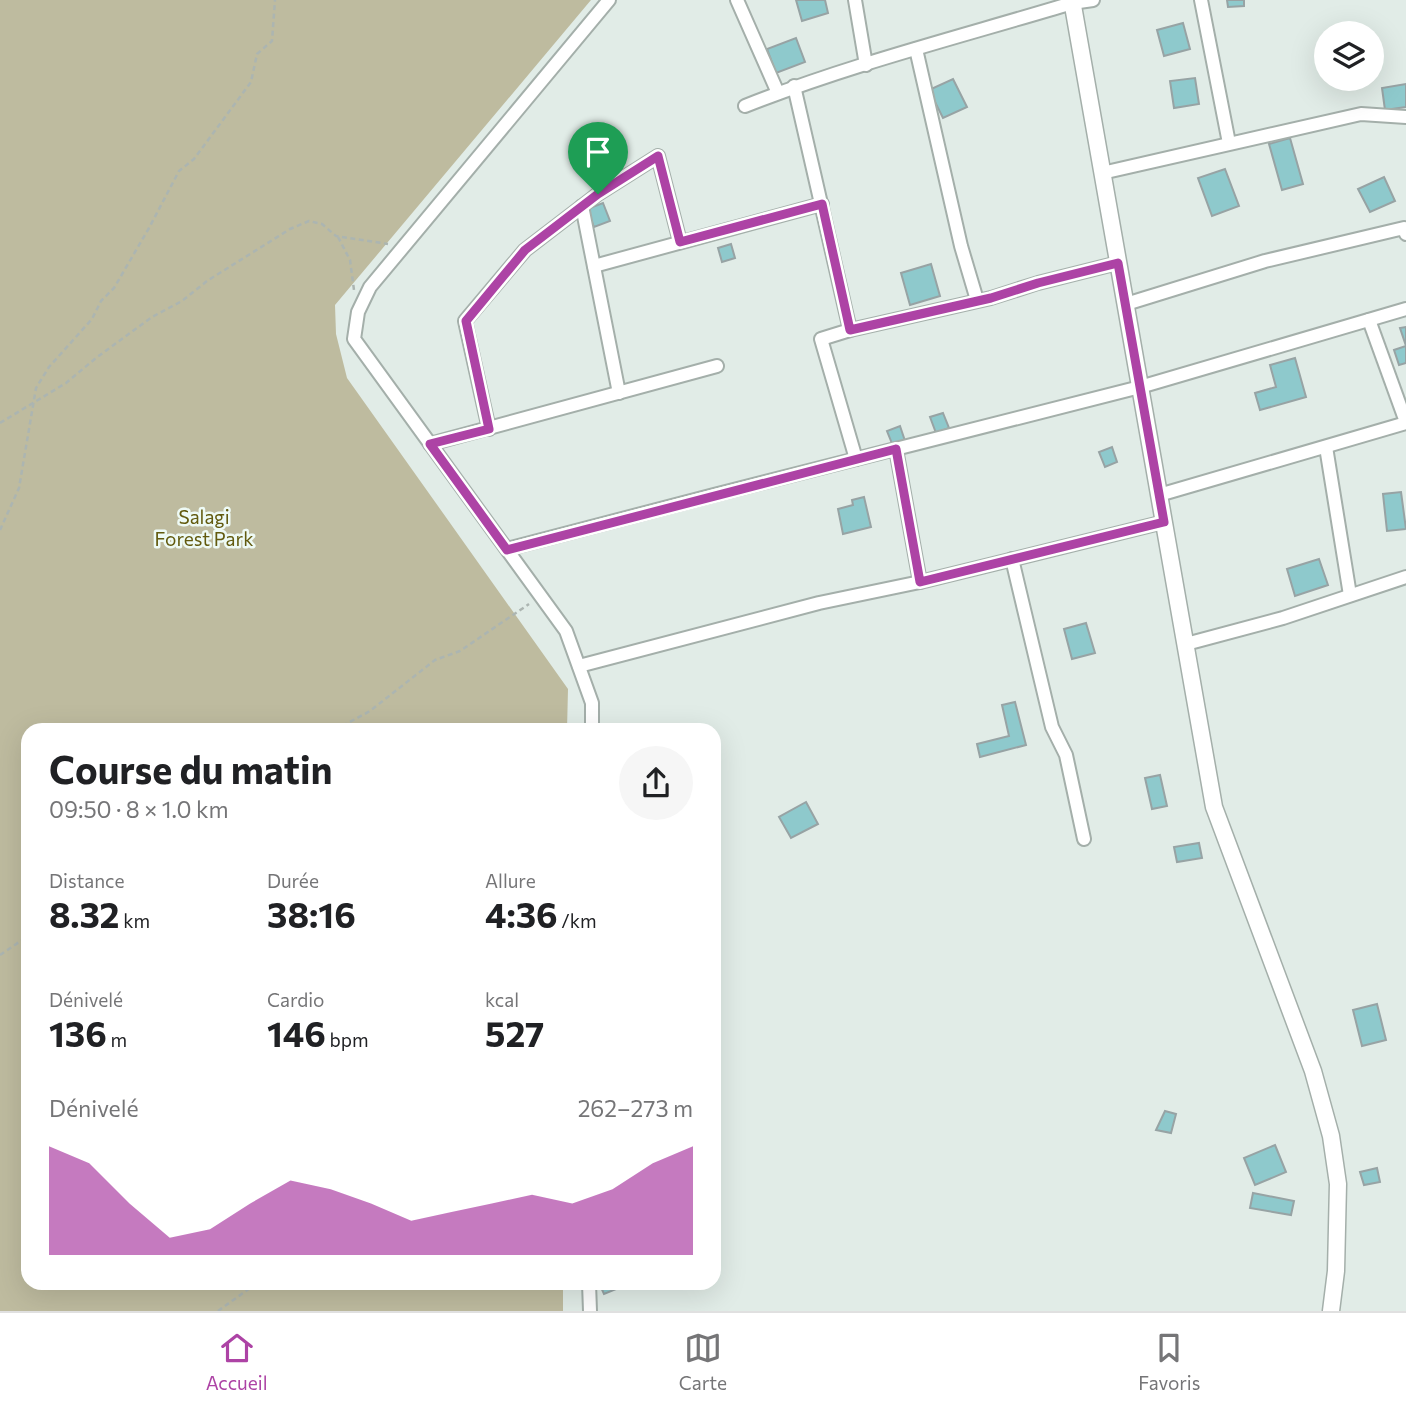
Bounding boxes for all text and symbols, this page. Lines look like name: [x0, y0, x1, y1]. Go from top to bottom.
map controls: [1314, 21, 1384, 91]
button: layers: [1314, 21, 1384, 91]
pin: [568, 122, 628, 194]
icon: arrive: [579, 133, 617, 171]
park label: Salagi Forest Park: [155, 505, 253, 550]
text: Course du matin: [49, 745, 332, 792]
button: share: [619, 746, 693, 820]
text: 09:50 · 8 × 1.0 km: [49, 795, 228, 823]
text: Distance: [49, 869, 125, 892]
text: Durée: [267, 869, 319, 892]
text: Allure: [485, 869, 536, 892]
text: 8.32: [49, 892, 120, 935]
text: 38:16: [267, 892, 356, 935]
text: 4:36: [485, 892, 558, 935]
text: km: [120, 909, 150, 932]
text: /km: [558, 909, 597, 932]
text: Dénivelé: [49, 988, 123, 1011]
text: Cardio: [267, 988, 324, 1011]
text: kcal: [485, 988, 519, 1011]
text: 136: [49, 1011, 107, 1054]
text: 146: [267, 1011, 326, 1054]
text: 527: [485, 1011, 544, 1054]
text: m: [107, 1028, 127, 1051]
text: bpm: [326, 1028, 369, 1051]
text: Dénivelé: [49, 1094, 139, 1122]
text: 262–273 m: [578, 1094, 693, 1122]
tab: Accueil: [206, 1329, 267, 1394]
tab: Carte: [679, 1329, 727, 1394]
tab: Favoris: [1138, 1329, 1200, 1394]

